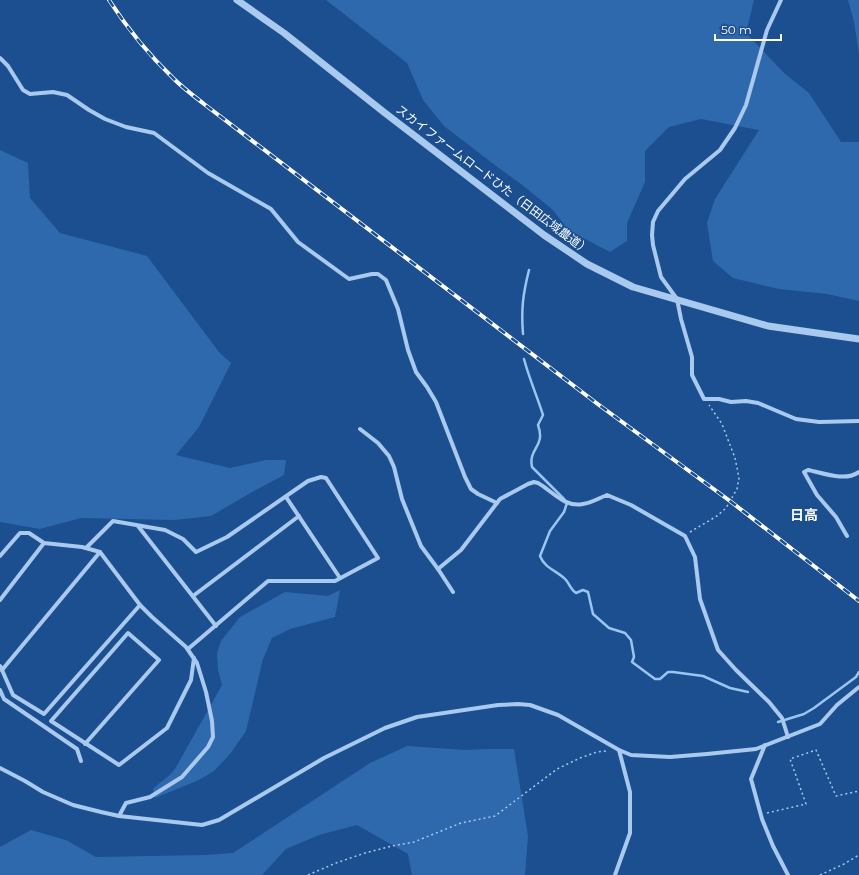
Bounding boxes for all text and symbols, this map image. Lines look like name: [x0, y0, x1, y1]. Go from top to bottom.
scale bar: [715, 16, 781, 42]
text: 50 m: [721, 22, 752, 37]
street label: スカイファームロードひた（日田広域農道）: [393, 101, 594, 258]
district label: 日高: [790, 506, 818, 524]

